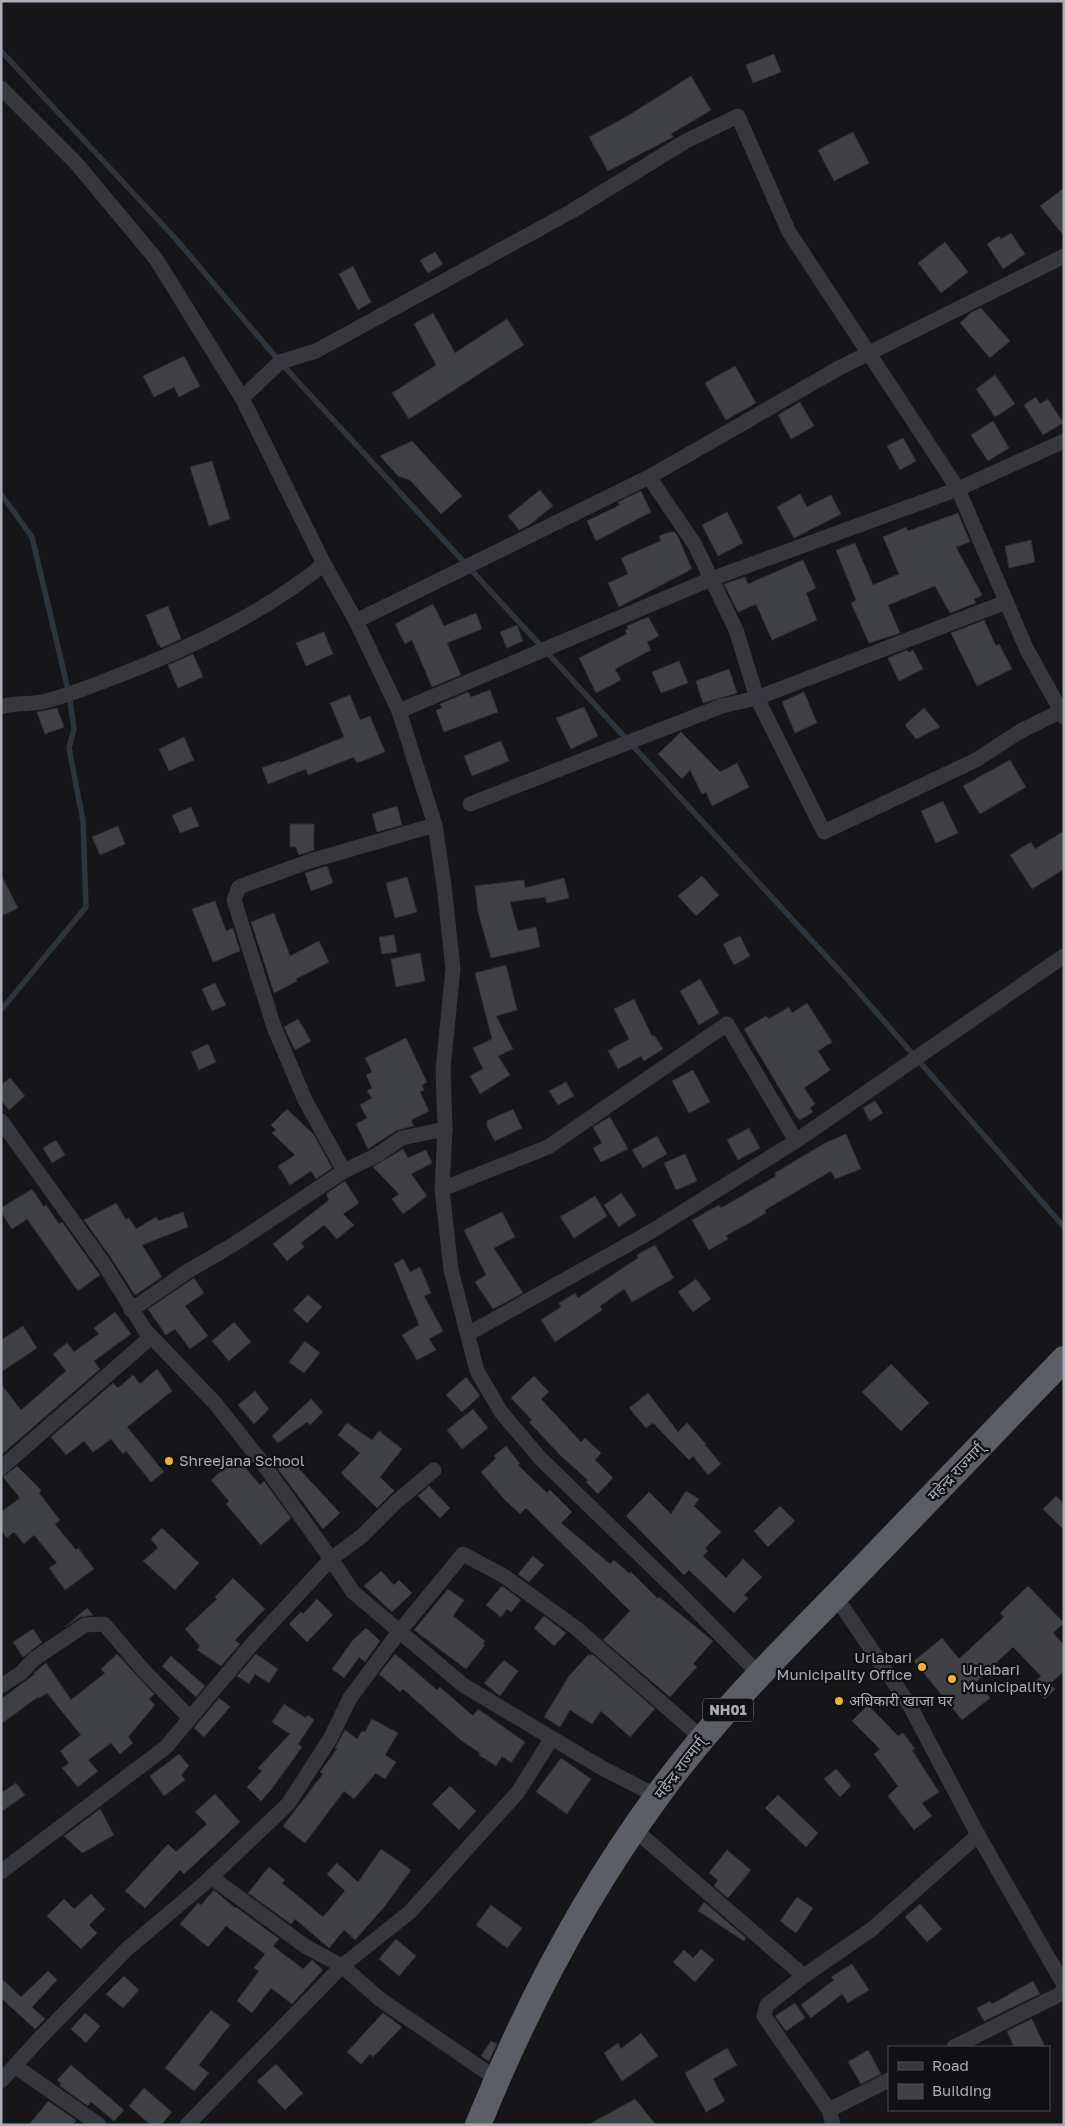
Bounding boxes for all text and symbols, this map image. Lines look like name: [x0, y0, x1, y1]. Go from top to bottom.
street label: महेन्द्र राज्मार्ग्: [923, 1437, 990, 1505]
place label: Shreejana School: [179, 1451, 305, 1469]
marker: Shreejana School: [163, 1455, 175, 1467]
place label: Urlabari Municipality Office: [777, 1648, 912, 1683]
place label: Urlabari Municipality: [962, 1660, 1051, 1695]
marker: Urlabari Municipality Office: [916, 1661, 928, 1673]
marker: Urlabari Municipality: [946, 1673, 958, 1685]
place label: अधिकारी खाजा घर: [849, 1691, 954, 1709]
marker: अधिकारी खाजा घर: [833, 1695, 845, 1707]
road number: NH01: [703, 1698, 753, 1722]
street label: महेन्द्र राज्मार्ग्: [650, 1731, 712, 1803]
legend: [888, 2046, 1050, 2111]
text: Road: [932, 2056, 969, 2074]
text: Building: [932, 2081, 992, 2099]

